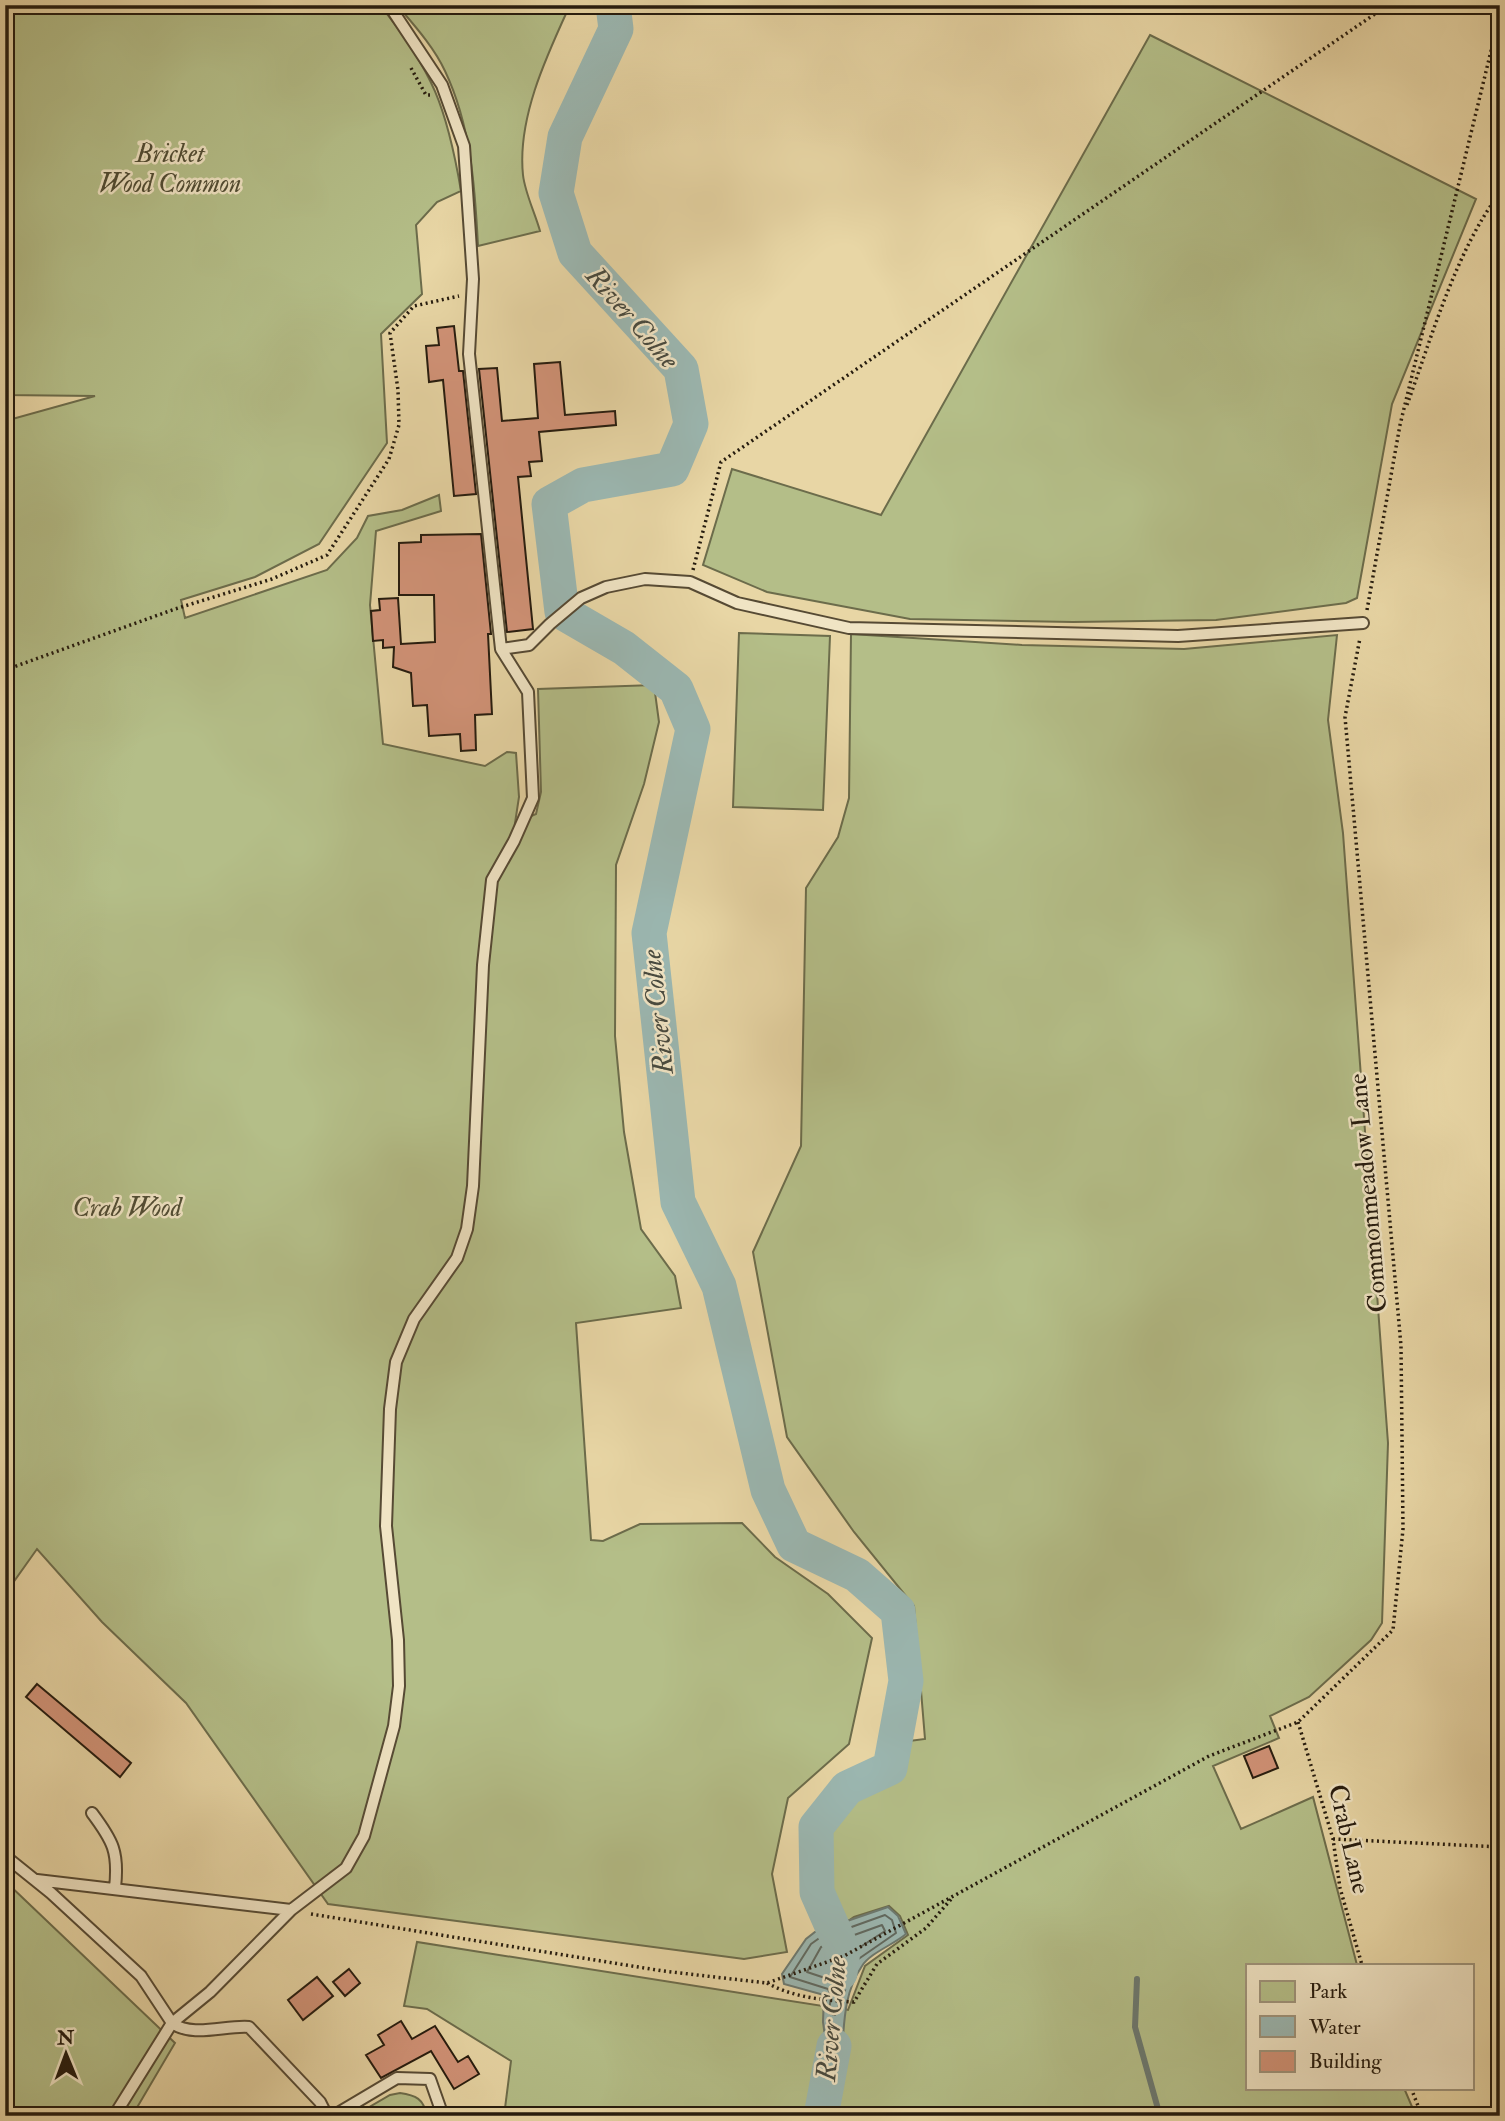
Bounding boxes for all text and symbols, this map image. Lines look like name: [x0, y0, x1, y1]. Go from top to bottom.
park label: Bricket Wood Common: [99, 138, 241, 200]
water label: River Colne: [577, 259, 687, 377]
water label: River Colne: [634, 947, 682, 1077]
street label: Commonmeadow Lane: [1342, 1072, 1394, 1314]
park label: Crab Wood: [72, 1192, 184, 1224]
street label: Crab Lane: [1321, 1781, 1377, 1897]
water label: River Colne: [809, 1955, 855, 2084]
legend: [1246, 1964, 1474, 2090]
text: Park: [1309, 1978, 1347, 2005]
text: Water: [1308, 2014, 1361, 2041]
north arrow: [32, 2020, 102, 2090]
text: N: [56, 2026, 75, 2050]
text: Building: [1309, 2048, 1382, 2075]

